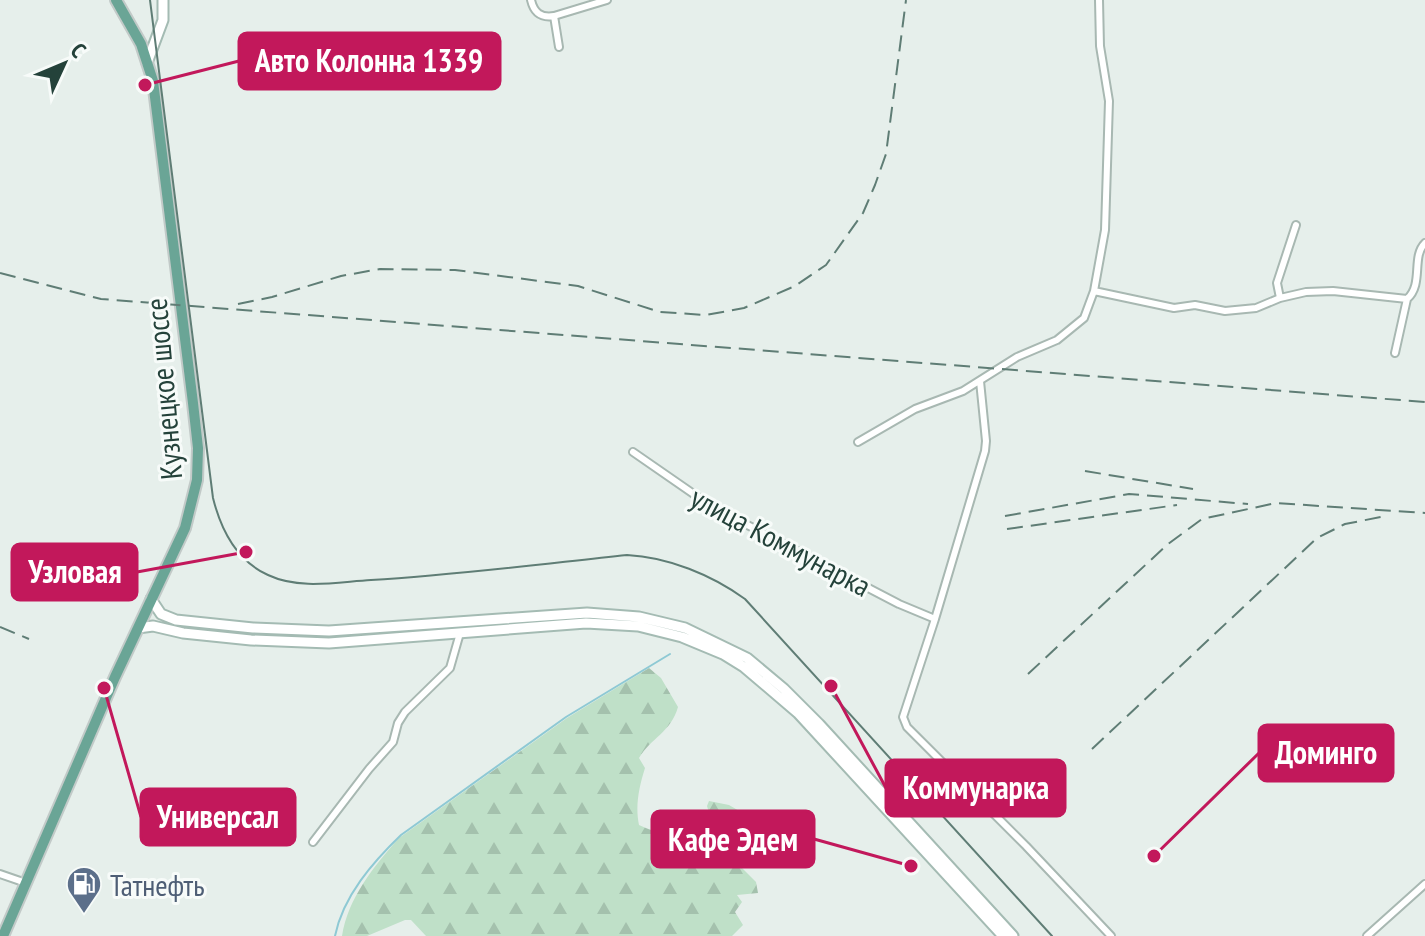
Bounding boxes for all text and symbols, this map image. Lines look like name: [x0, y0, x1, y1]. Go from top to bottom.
north arrow: [24, 24, 104, 104]
callout: Авто Колонна 1339: [239, 33, 500, 89]
text: С: [65, 37, 92, 63]
text: Авто Колонна 1339: [254, 39, 483, 81]
street label: Кузнецкое шоссе: [136, 297, 190, 481]
street label: улица Коммунарка: [684, 477, 878, 605]
callout: Узловая: [12, 544, 137, 600]
text: Узловая: [27, 550, 122, 592]
callout: Доминго: [1259, 725, 1393, 781]
text: Доминго: [1275, 731, 1377, 773]
callout: Коммунарка: [886, 760, 1065, 816]
text: Коммунарка: [903, 766, 1049, 808]
callout: Универсал: [141, 789, 295, 845]
text: Универсал: [156, 795, 279, 837]
callout: Кафе Эдем: [652, 811, 814, 867]
text: Кафе Эдем: [668, 818, 798, 860]
fuel station icon: Татнефть: [65, 865, 103, 915]
place label: Татнефть: [110, 865, 205, 904]

